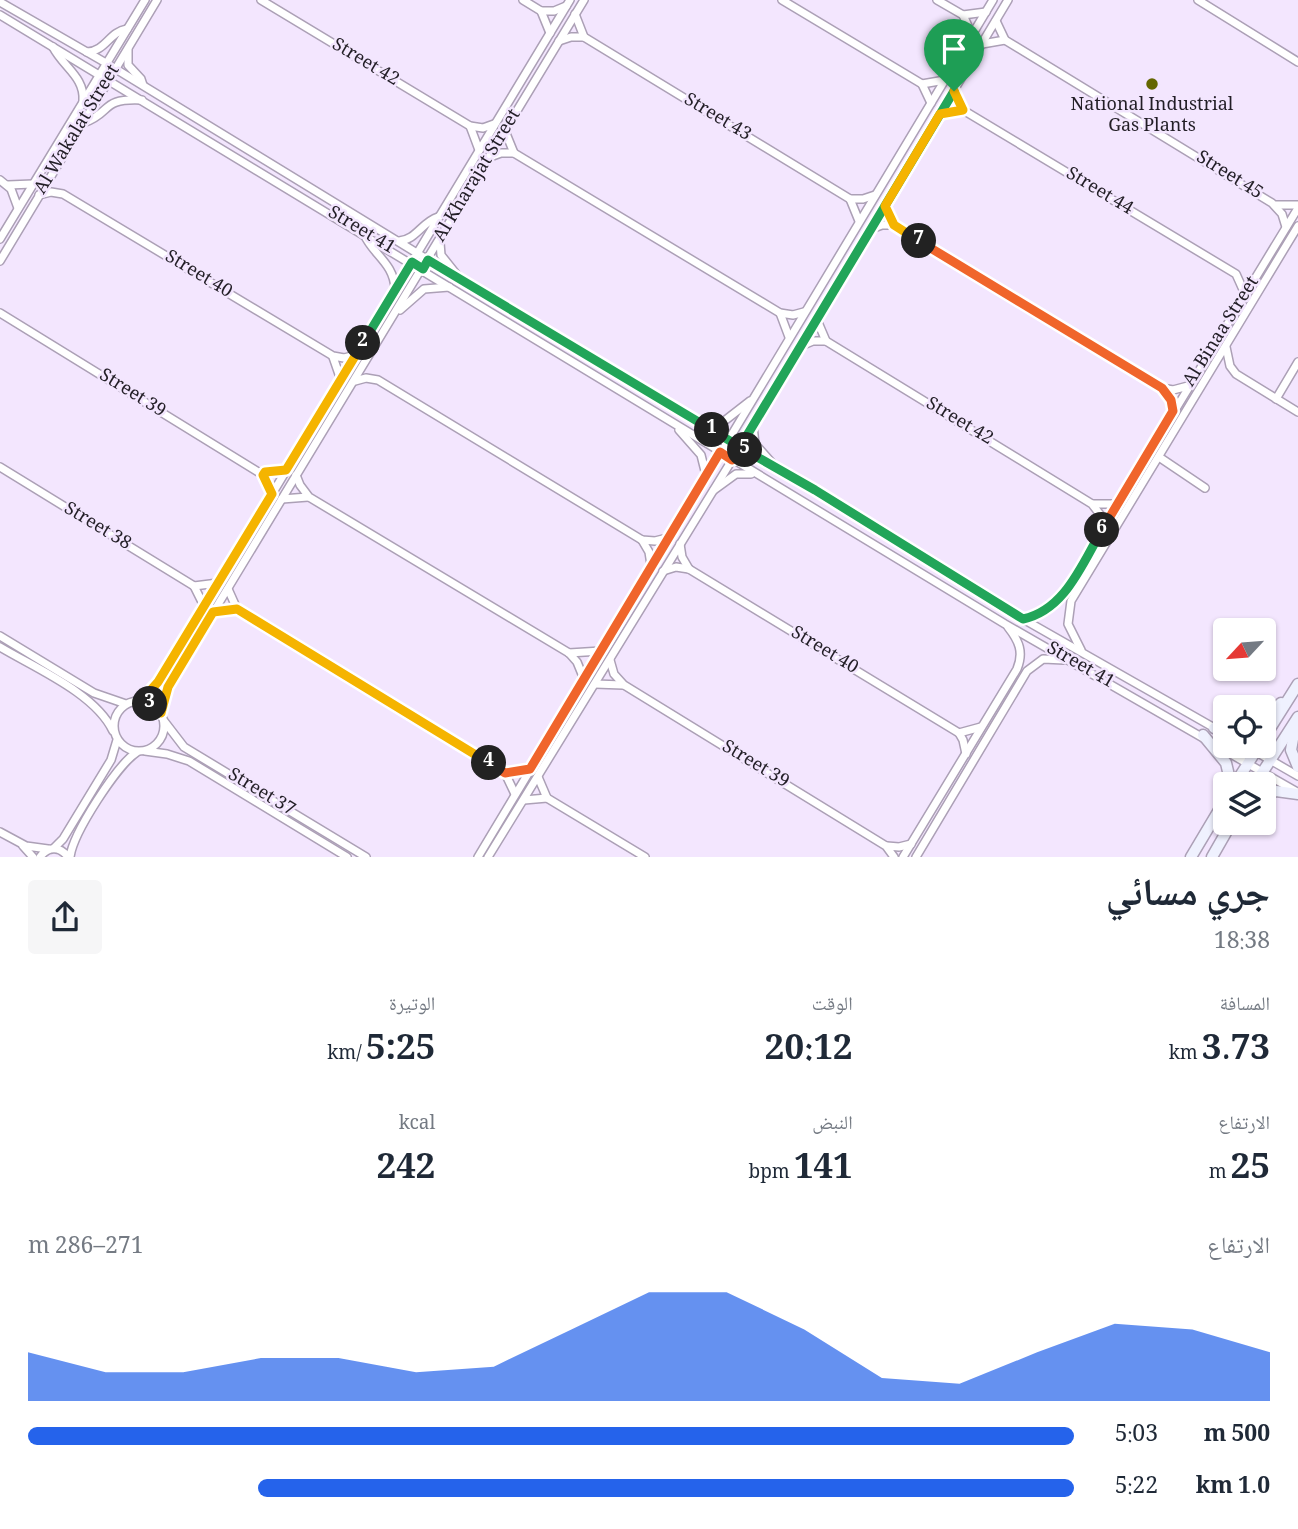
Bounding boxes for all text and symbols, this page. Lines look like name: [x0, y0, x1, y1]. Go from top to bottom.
pin: [924, 19, 984, 91]
icon: arrive: [935, 30, 973, 68]
street label: Street 42: [325, 31, 405, 95]
street label: Al Wakalat Street: [27, 59, 129, 201]
marker: National Industrial Gas Plants: [1144, 76, 1160, 92]
street label: Street 43: [677, 86, 757, 150]
place label: National Industrial Gas Plants: [1071, 91, 1234, 142]
street label: Al Kharajat Street: [426, 104, 530, 248]
street label: Street 45: [1190, 144, 1268, 208]
street label: Street 44: [1059, 160, 1139, 224]
street label: Street 41: [321, 199, 401, 263]
pin: 7: [902, 224, 936, 258]
text: 7: [913, 224, 924, 256]
street label: Street 40: [158, 243, 238, 307]
street label: Al Binaa Street: [1176, 271, 1268, 393]
pin: 2: [346, 326, 380, 360]
text: 2: [357, 326, 368, 358]
street label: Street 39: [93, 362, 171, 426]
street label: Street 42: [919, 390, 999, 454]
pin: 1: [694, 412, 730, 448]
text: 1: [706, 413, 717, 445]
pin: 5: [728, 433, 762, 468]
text: 5: [739, 433, 750, 465]
street label: Street 38: [57, 495, 137, 559]
pin: 6: [1084, 512, 1120, 548]
text: 6: [1096, 513, 1107, 545]
north arrow: [1213, 618, 1276, 681]
map controls: [1213, 618, 1276, 835]
street label: Street 40: [784, 619, 864, 683]
street label: Street 41: [1040, 634, 1120, 698]
pin: 3: [132, 686, 168, 722]
text: 3: [144, 687, 155, 719]
button: locate: [1213, 695, 1276, 758]
street label: Street 39: [715, 733, 795, 797]
pin: 4: [472, 746, 506, 780]
text: 4: [483, 746, 494, 778]
street label: Street 37: [221, 761, 301, 825]
button: layers: [1213, 772, 1276, 835]
text: جري مسائي: [1106, 864, 1270, 929]
button: share: [28, 880, 102, 954]
text: 18:38: [1214, 923, 1270, 963]
text: الوتيرة: [389, 990, 435, 1022]
text: الوقت: [812, 990, 853, 1022]
text: المسافة: [1220, 990, 1270, 1022]
text: 5:25: [366, 1022, 435, 1081]
text: 20:12: [765, 1022, 853, 1081]
text: 3.73: [1202, 1022, 1270, 1081]
text: /km: [327, 1039, 366, 1071]
text: km: [1169, 1039, 1202, 1071]
text: kcal: [399, 1109, 435, 1141]
text: النبض: [812, 1109, 853, 1141]
text: الارتفاع: [1218, 1109, 1270, 1141]
text: 242: [377, 1141, 435, 1200]
text: 141: [794, 1141, 853, 1200]
text: 25: [1231, 1141, 1270, 1200]
text: bpm: [748, 1158, 794, 1190]
text: m: [1209, 1158, 1231, 1190]
text: 271–286 m: [28, 1228, 144, 1268]
text: الارتفاع: [1207, 1228, 1270, 1268]
text: 5:03: [1115, 1416, 1158, 1456]
text: 500 m: [1204, 1416, 1270, 1456]
text: 5:22: [1115, 1468, 1158, 1508]
text: 1.0 km: [1196, 1468, 1270, 1508]

